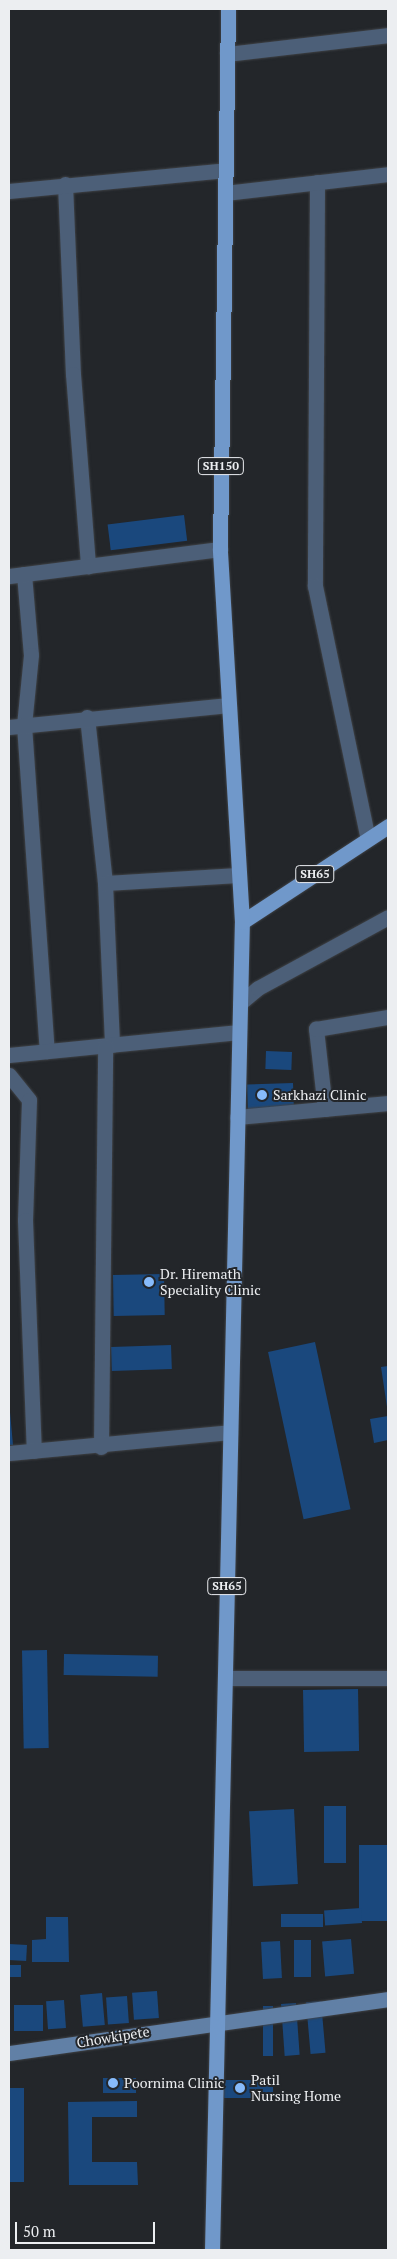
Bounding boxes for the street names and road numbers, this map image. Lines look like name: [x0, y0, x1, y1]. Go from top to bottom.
road number: SH150: [197, 456, 245, 476]
road number: SH65: [295, 864, 335, 884]
road number: SH65: [207, 1576, 247, 1595]
street label: Chowkipete: [75, 2023, 151, 2051]

